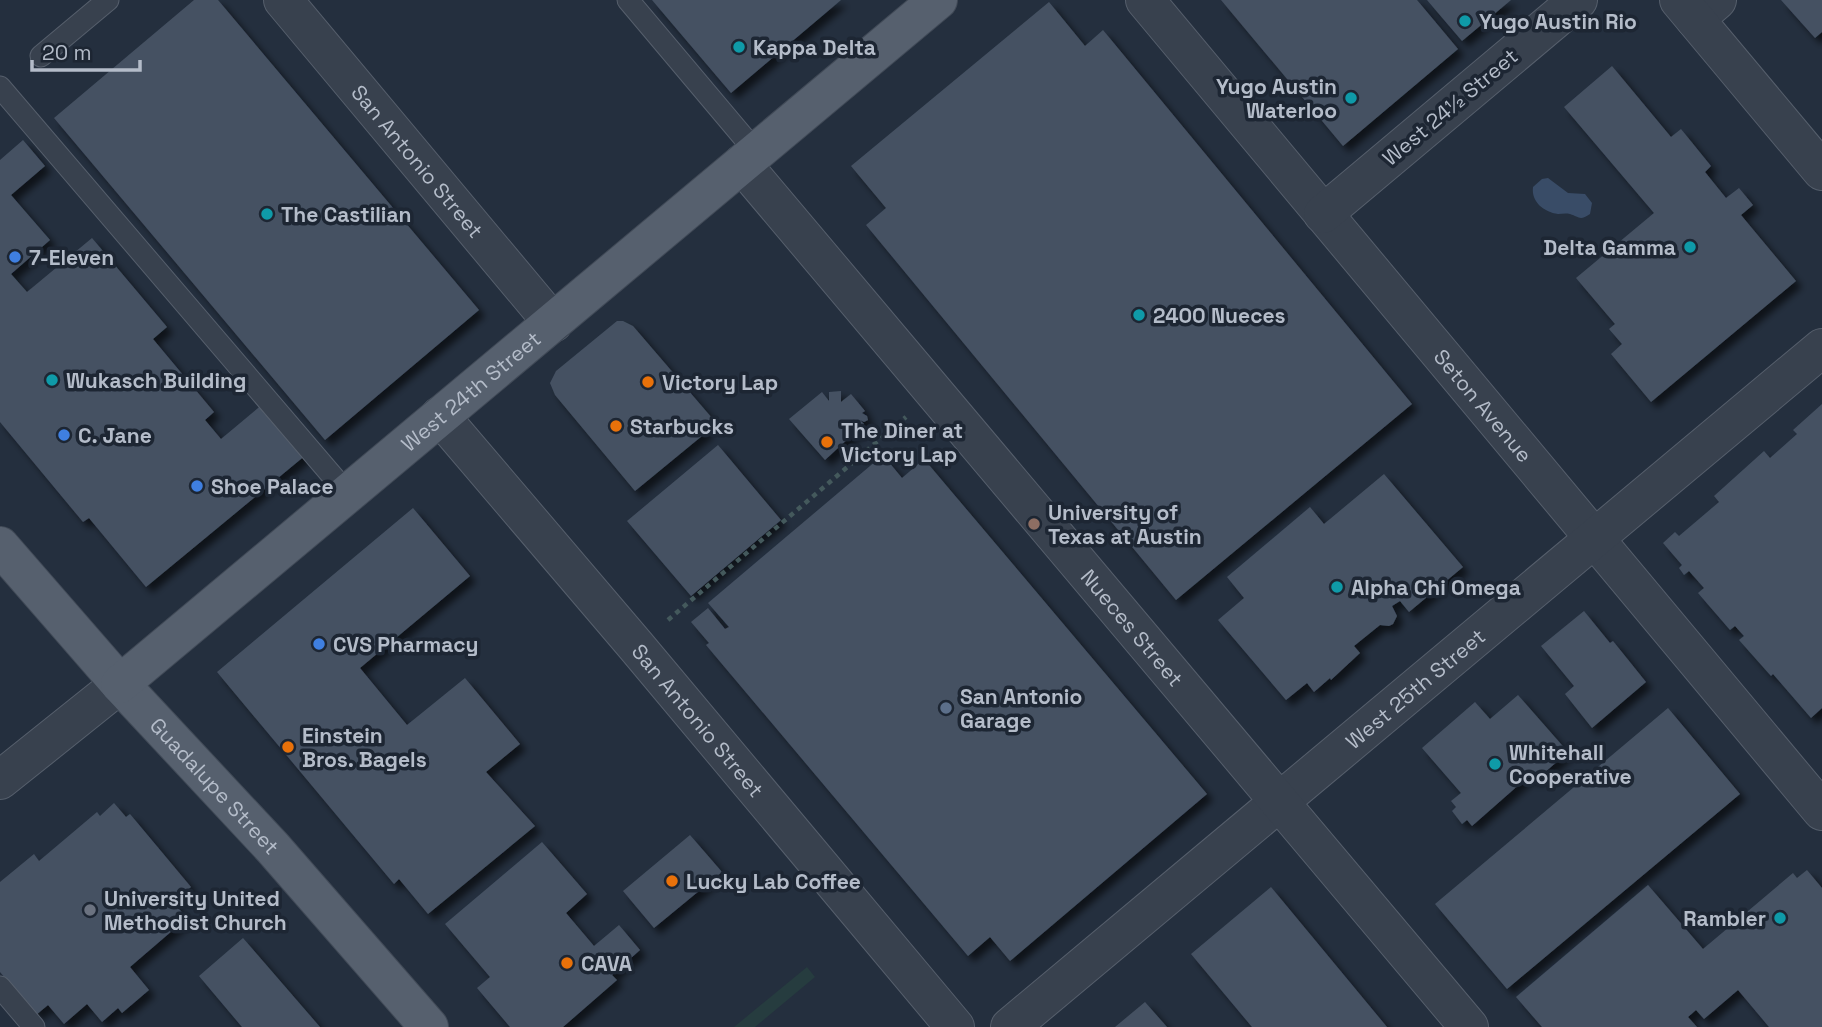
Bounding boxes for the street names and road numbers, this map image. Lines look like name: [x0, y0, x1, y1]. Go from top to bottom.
street label: West 24½ Street: [1377, 43, 1523, 171]
street label: San Antonio Street: [346, 79, 490, 243]
street label: West 24th Street: [395, 325, 546, 457]
street label: Seton Avenue: [1428, 343, 1538, 467]
street label: Nueces Street: [1075, 563, 1189, 692]
street label: West 25th Street: [1340, 622, 1490, 754]
street label: San Antonio Street: [626, 638, 770, 802]
street label: Guadalupe Street: [144, 712, 285, 860]

